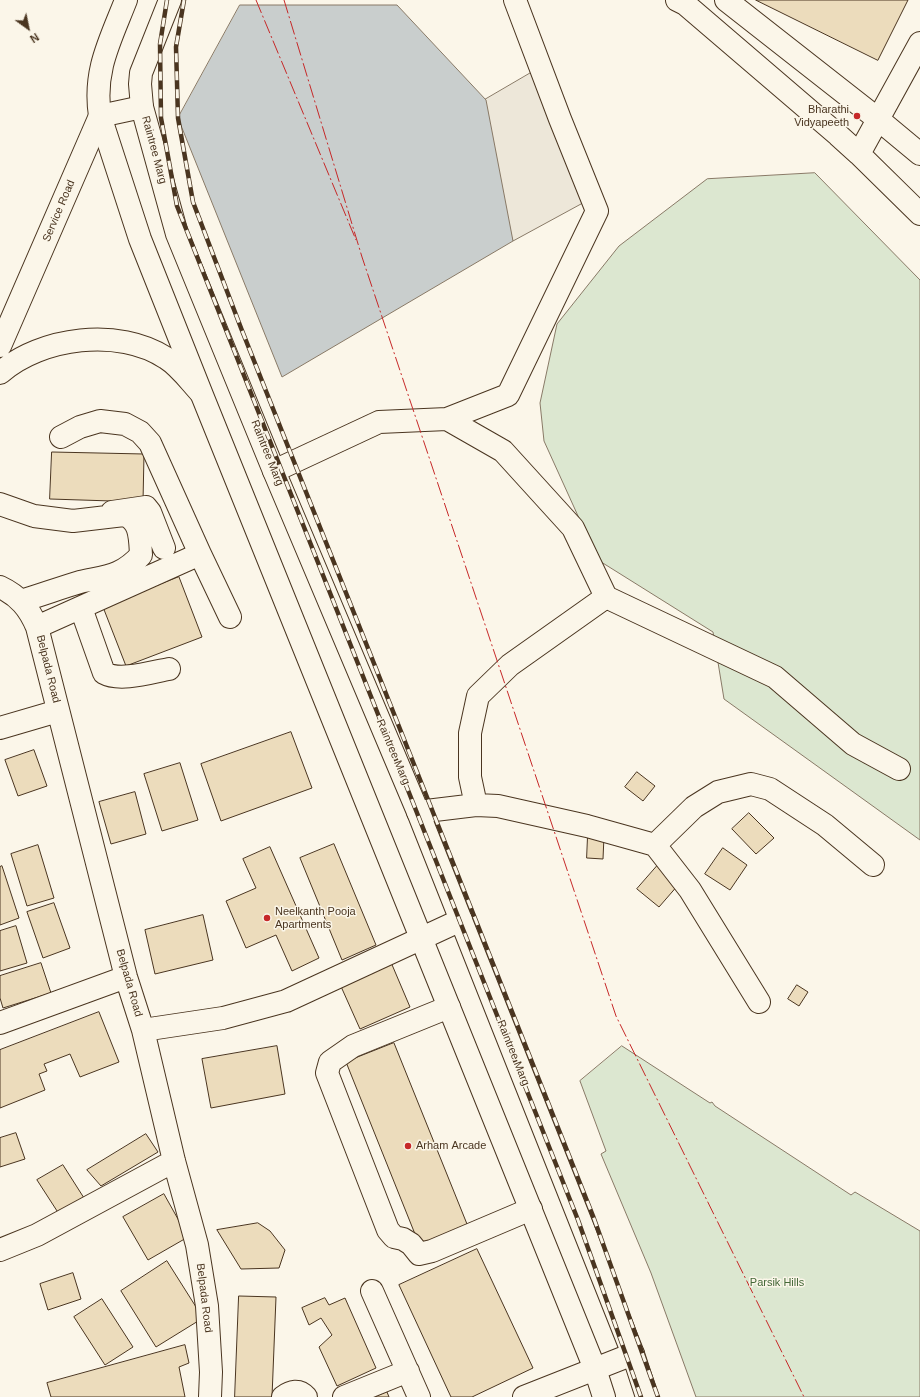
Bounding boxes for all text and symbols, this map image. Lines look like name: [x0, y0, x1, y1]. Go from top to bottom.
north arrow: [8, 8, 48, 48]
text: N: [28, 31, 41, 45]
place label: Bharathi Vidyapeeth: [794, 103, 849, 129]
marker: Bharathi Vidyapeeth: [852, 111, 862, 121]
street label: Raintree Marg: [139, 115, 169, 185]
street label: Service Road: [40, 178, 78, 244]
street label: Raintree Marg: [248, 418, 286, 488]
street label: Belpada Road: [33, 634, 63, 704]
street label: Raintree Marg: [373, 717, 413, 787]
place label: Neelkanth Pooja Apartments: [275, 905, 356, 931]
marker: Neelkanth Pooja Apartments: [262, 913, 272, 923]
street label: Belpada Road: [113, 948, 145, 1018]
street label: Raintree Marg: [494, 1018, 532, 1088]
place label: Arham Arcade: [416, 1139, 486, 1153]
marker: Arham Arcade: [403, 1141, 413, 1151]
street label: Belpada Road: [193, 1263, 215, 1333]
park label: Parsik Hills: [750, 1276, 804, 1290]

